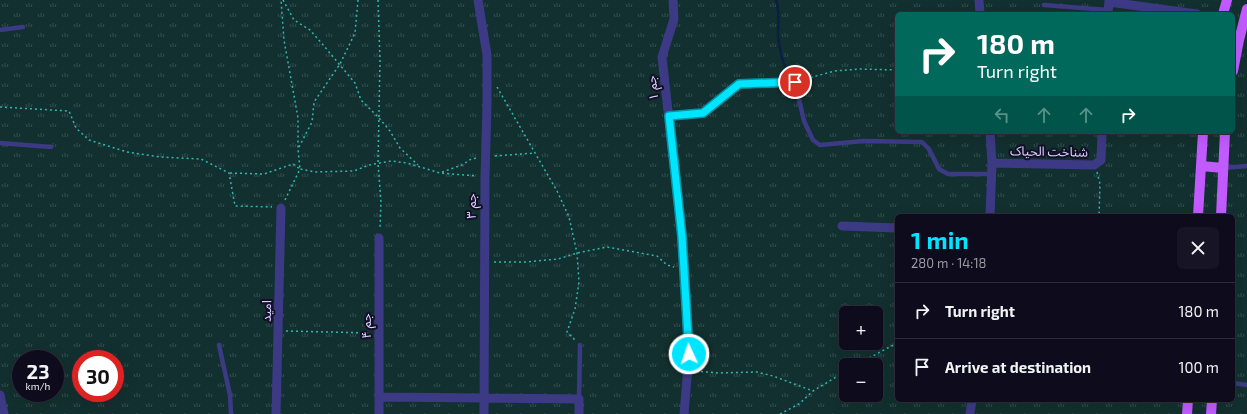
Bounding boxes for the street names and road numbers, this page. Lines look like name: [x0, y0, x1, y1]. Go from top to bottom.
street label: جم ۱: [642, 74, 664, 102]
street label: شناخت الحیاک: [1010, 142, 1088, 160]
street label: جم ۳: [463, 193, 482, 219]
street label: امید: [258, 300, 274, 322]
street label: جم ۴: [358, 313, 377, 339]

